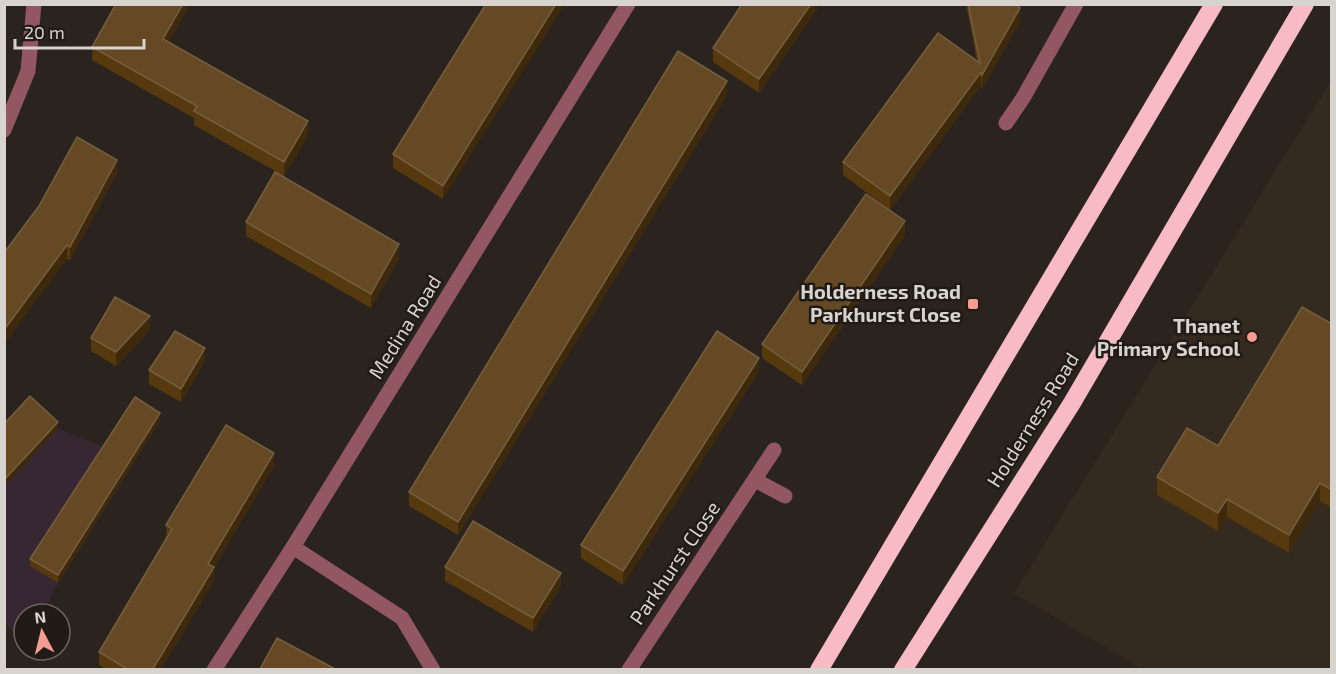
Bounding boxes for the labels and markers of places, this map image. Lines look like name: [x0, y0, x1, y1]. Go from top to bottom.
place label: Holderness Road Parkhurst Close: [800, 279, 961, 326]
marker: Holderness Road Parkhurst Close: [966, 297, 980, 311]
place label: Thanet Primary School: [1097, 313, 1240, 361]
marker: Thanet Primary School: [1245, 330, 1259, 344]

